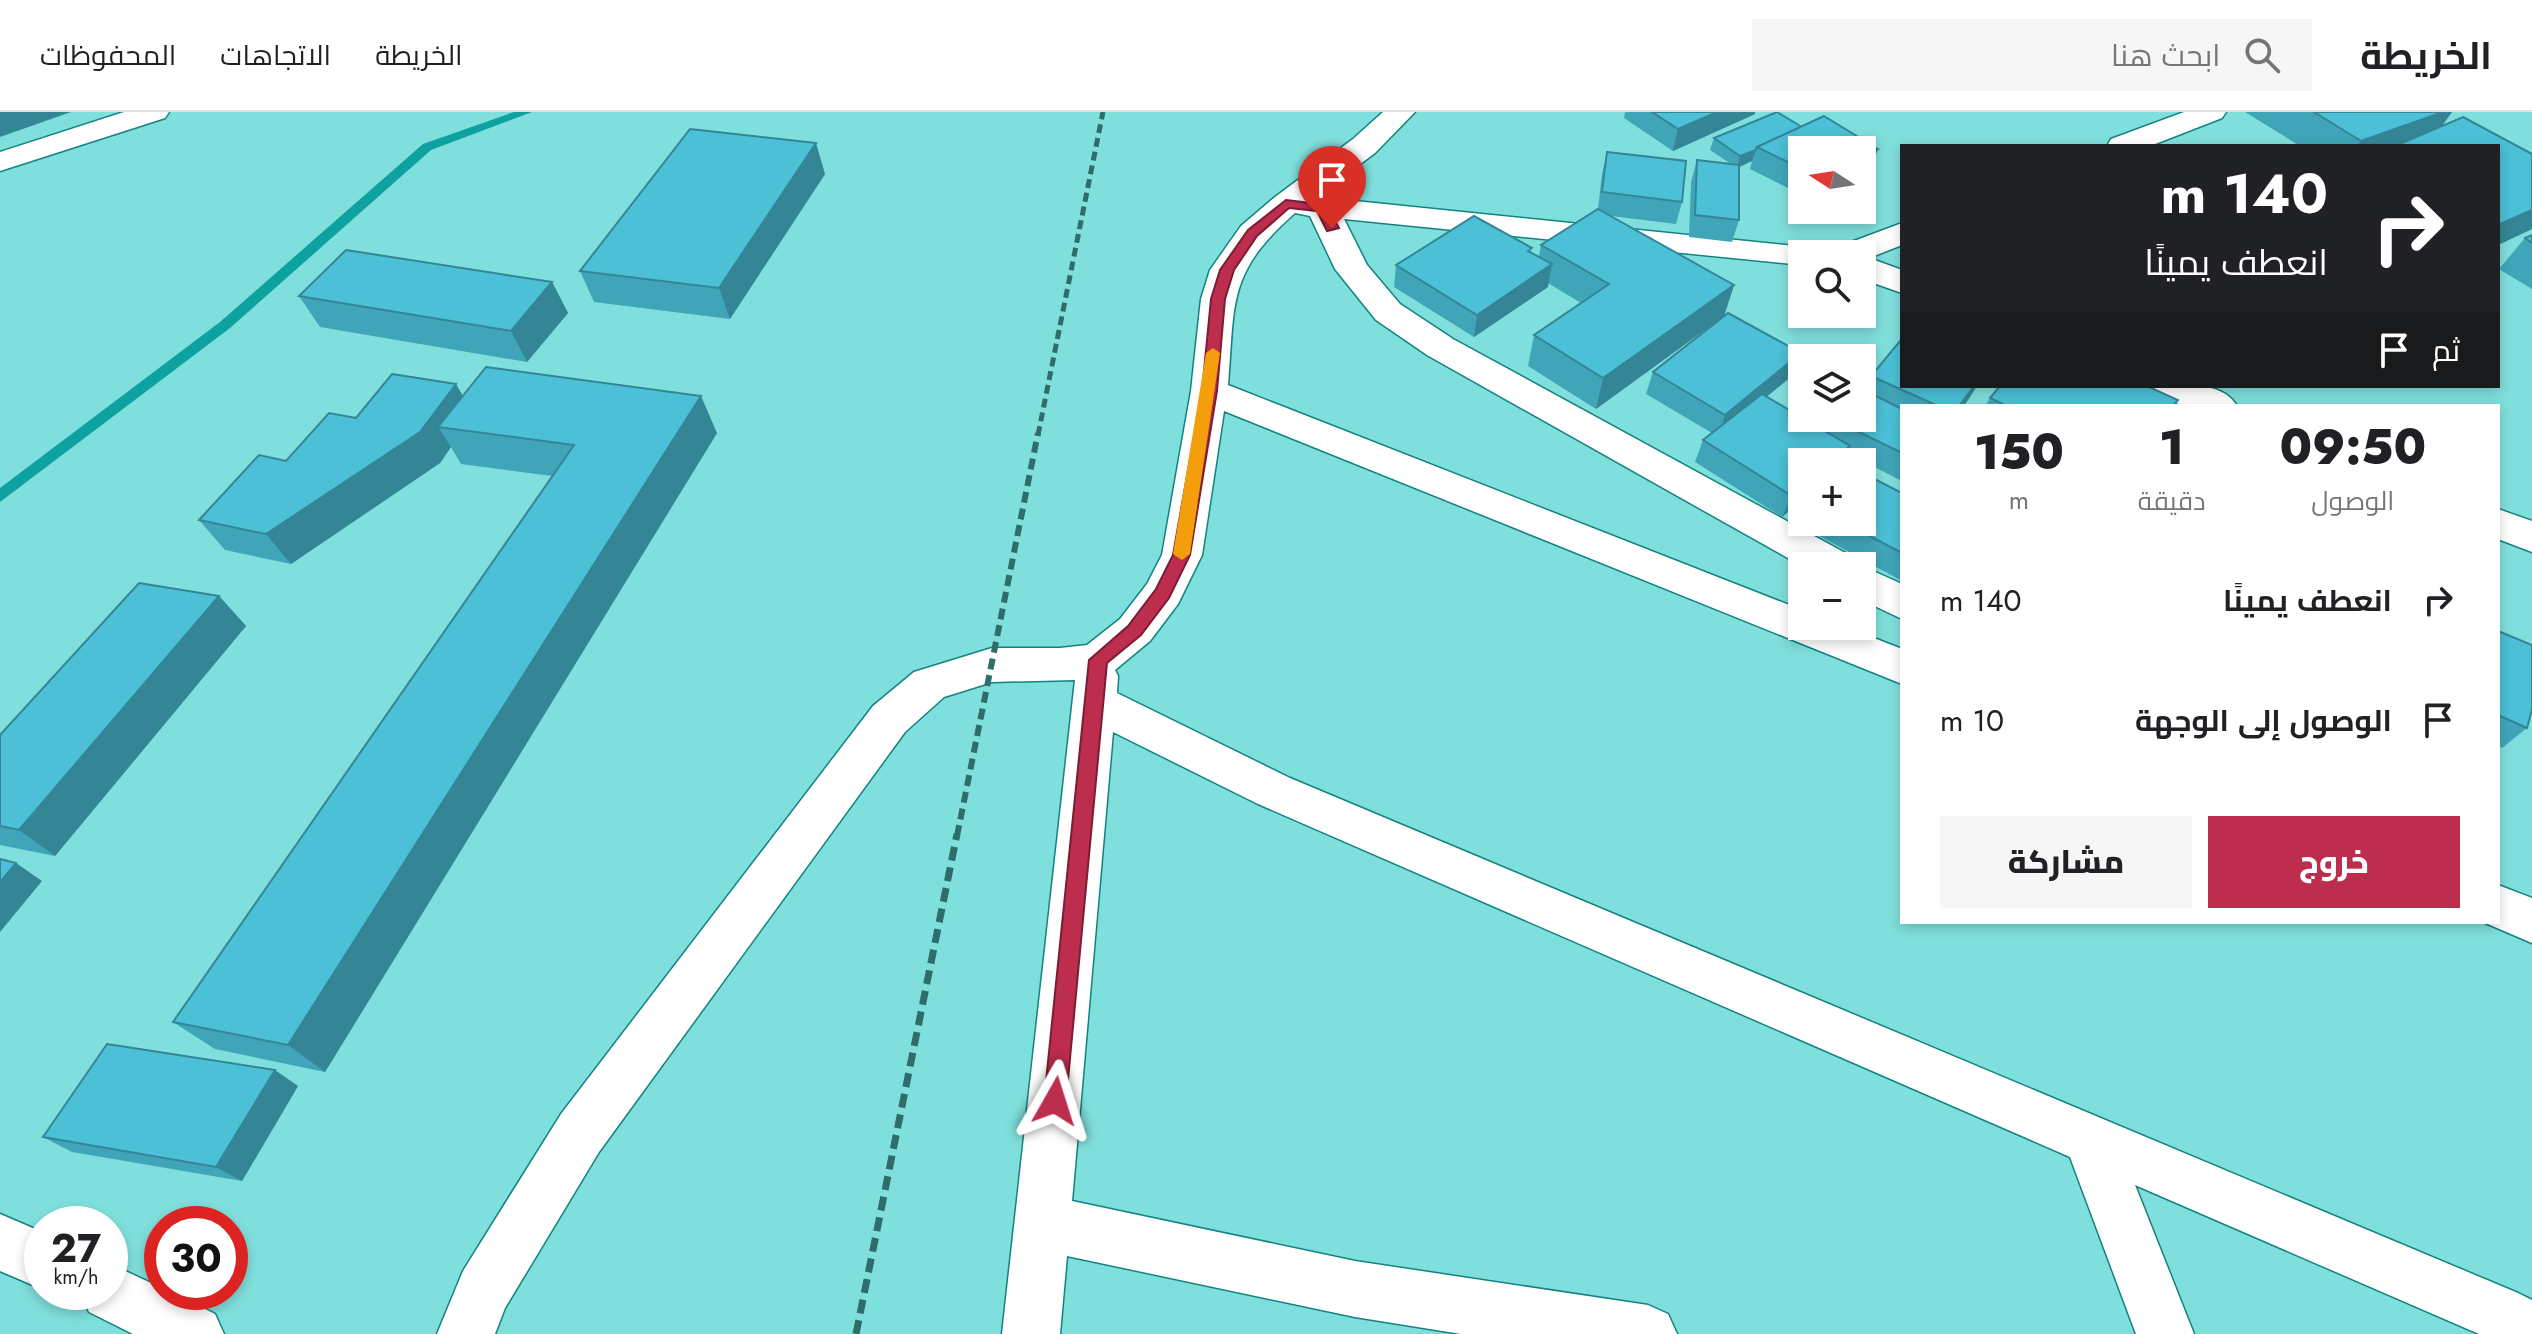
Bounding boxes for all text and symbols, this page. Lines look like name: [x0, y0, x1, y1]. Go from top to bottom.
search box: [1752, 19, 2312, 91]
text: الخريطة: [2360, 28, 2492, 83]
icon: search: [2240, 33, 2284, 77]
text: ابحث هنا: [2111, 34, 2220, 77]
text: المحفوظات: [40, 35, 176, 76]
text: الاتجاهات: [220, 35, 331, 76]
text: الخريطة: [375, 35, 463, 76]
north arrow: [1788, 136, 1876, 224]
map controls: [1788, 136, 1876, 640]
pin: [1298, 146, 1366, 228]
text: 140 m: [2161, 153, 2328, 234]
icon: arrive: [1310, 158, 1354, 202]
icon: right: [2356, 176, 2460, 280]
text: انعطف يمينًا: [2144, 236, 2328, 288]
button: search: [1788, 240, 1876, 328]
icon: arrive: [2372, 328, 2416, 372]
text: ثم: [2432, 329, 2460, 372]
button: layers: [1788, 344, 1876, 432]
text: 1: [2159, 413, 2184, 482]
text: 09:50: [2279, 413, 2426, 482]
text: 150: [1974, 418, 2064, 487]
button: +: [1788, 448, 1876, 536]
text: m: [2009, 481, 2029, 519]
text: دقيقة: [2138, 482, 2206, 520]
text: الوصول: [2311, 482, 2394, 520]
button: −: [1788, 552, 1876, 640]
icon: right: [2416, 578, 2460, 622]
text: 140 m: [1940, 579, 2021, 622]
text: انعطف يمينًا: [2223, 579, 2392, 622]
icon: arrive: [2416, 698, 2460, 742]
text: 10 m: [1940, 699, 2004, 742]
text: الوصول إلى الوجهة: [2135, 699, 2392, 742]
button: مشاركة: [1940, 816, 2192, 908]
button: خروج: [2208, 816, 2460, 908]
position arrow: [1013, 1059, 1097, 1143]
speed limit sign: 30: [144, 1206, 248, 1310]
text: 27: [51, 1219, 101, 1277]
text: km/h: [53, 1263, 99, 1292]

